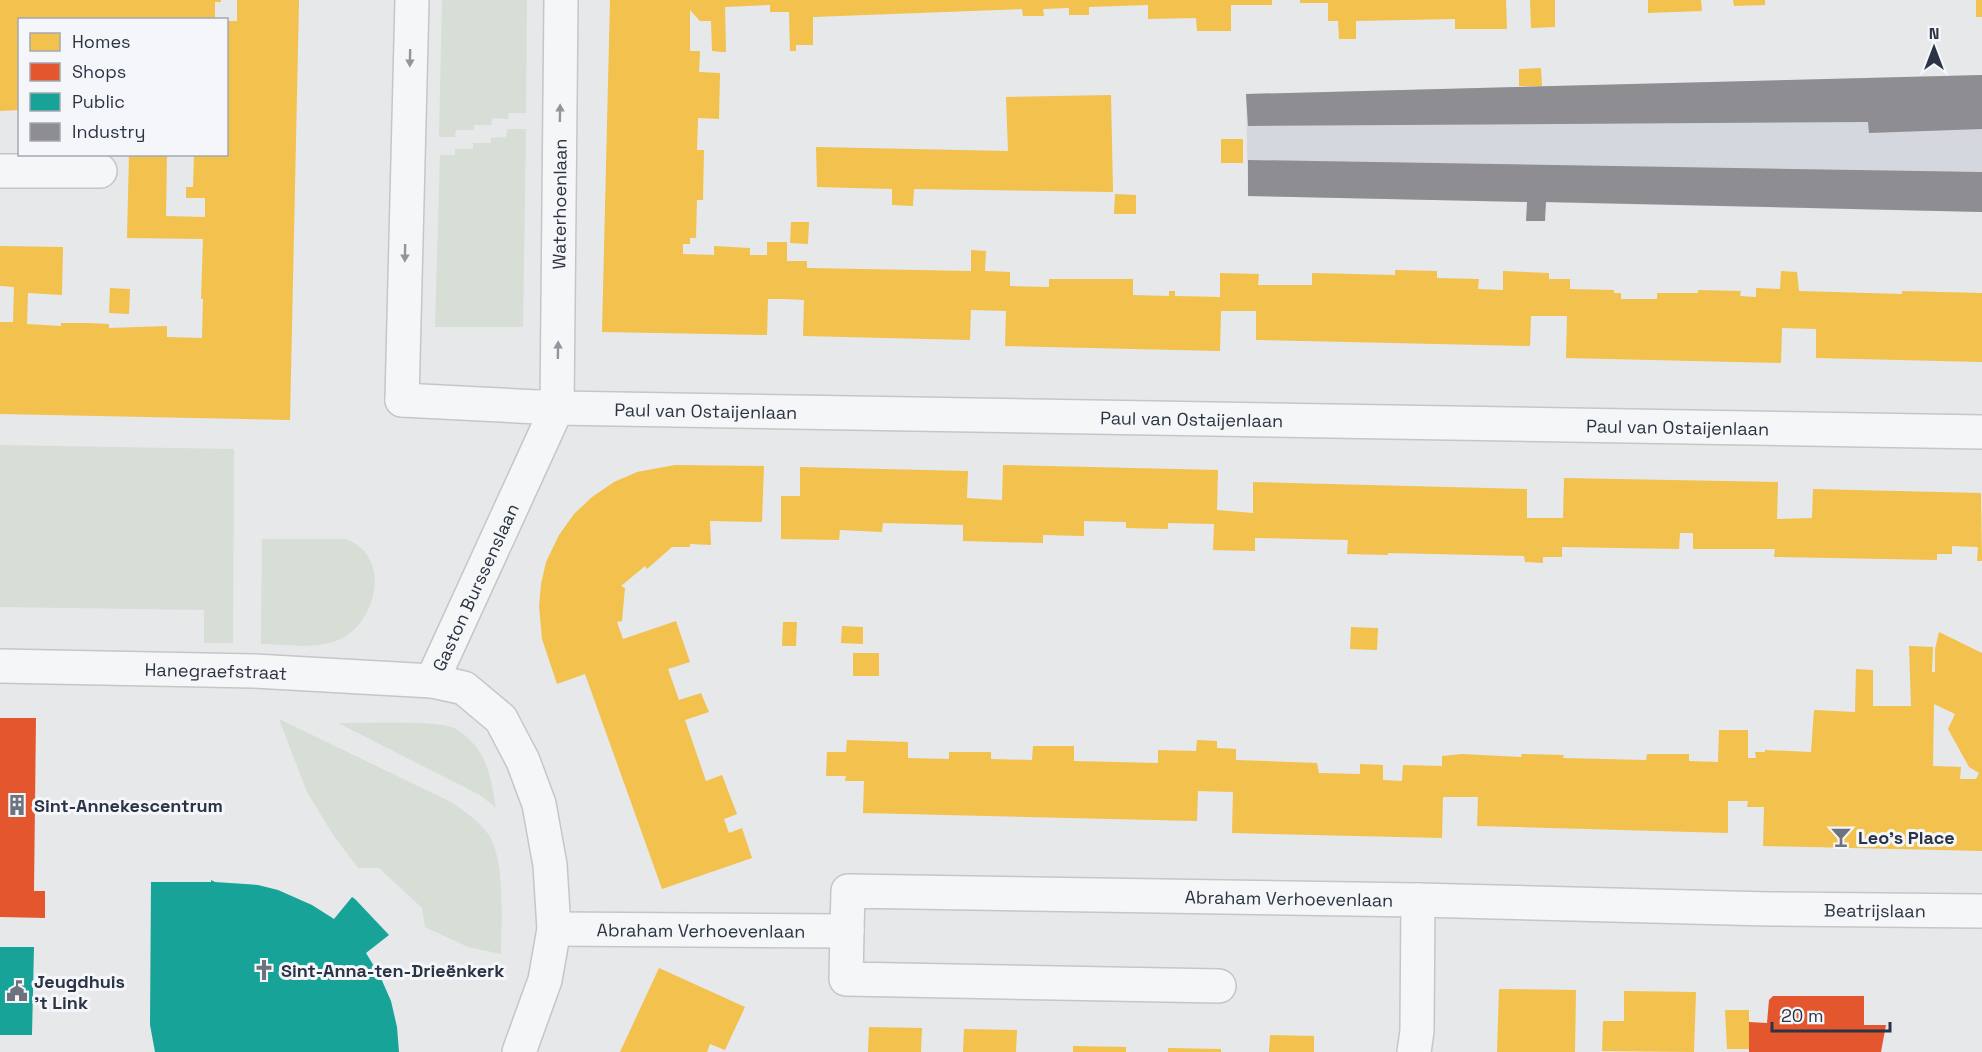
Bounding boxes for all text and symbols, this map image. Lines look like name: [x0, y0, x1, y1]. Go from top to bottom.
legend: [18, 18, 228, 156]
north arrow: [1904, 18, 1964, 78]
text: N: [1929, 23, 1939, 44]
text: Homes: [72, 30, 131, 53]
one-way arrow: [406, 49, 415, 68]
text: Shops: [72, 60, 126, 83]
text: Public: [72, 90, 125, 113]
one-way arrow: [555, 103, 565, 122]
text: Industry: [72, 120, 145, 143]
street label: Waterhoenlaan: [547, 138, 571, 270]
one-way arrow: [401, 244, 410, 263]
one-way arrow: [553, 340, 563, 359]
street label: Paul van Ostaijenlaan: [614, 397, 797, 424]
street label: Paul van Ostaijenlaan: [1100, 406, 1283, 432]
street label: Paul van Ostaijenlaan: [1586, 414, 1769, 440]
street label: Gaston Burssenslaan: [427, 500, 523, 675]
street label: Hanegraefstraat: [144, 657, 288, 684]
building icon: Sint-Annekescentrum: [5, 793, 29, 817]
place label: Sint-Annekescentrum: [34, 794, 223, 817]
bar icon: Leo's Place: [1829, 825, 1853, 849]
place label: Leo's Place: [1858, 826, 1955, 849]
street label: Abraham Verhoevenlaan: [1184, 885, 1393, 911]
street label: Beatrijslaan: [1824, 898, 1926, 922]
street label: Abraham Verhoevenlaan: [597, 918, 805, 942]
church icon: Sint-Anna-ten-Drieënkerk: [252, 958, 276, 982]
place label: Sint-Anna-ten-Drieënkerk: [281, 959, 504, 982]
place label: Jeugdhuis 't Link: [34, 970, 125, 1014]
public building icon: Jeugdhuis 't Link: [5, 979, 29, 1003]
scale bar: [1772, 995, 1890, 1033]
text: 20 m: [1781, 1004, 1824, 1027]

